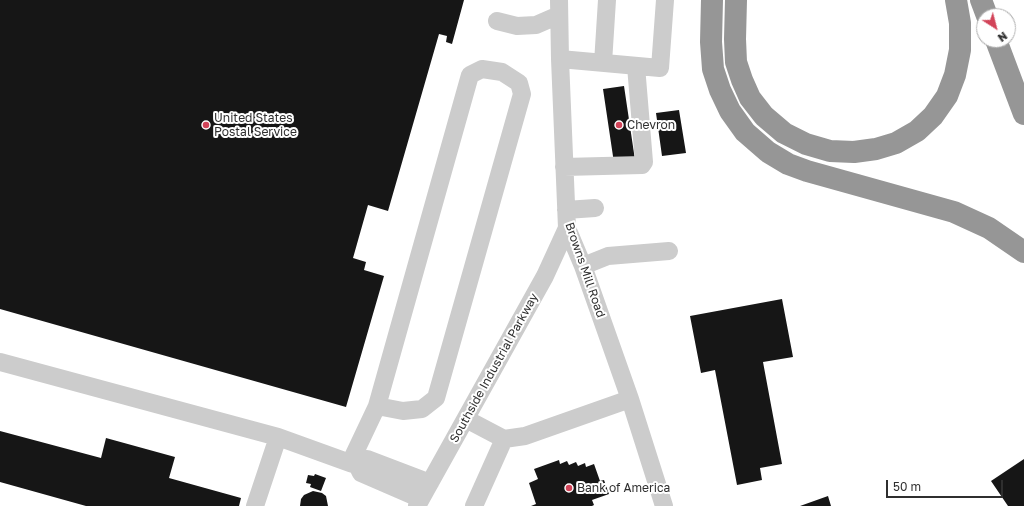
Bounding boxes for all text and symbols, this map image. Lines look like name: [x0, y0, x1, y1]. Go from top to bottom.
north arrow: [976, 8, 1016, 48]
text: N: [996, 30, 1010, 45]
place label: United States Postal Service: [214, 111, 297, 139]
place label: Chevron: [627, 118, 675, 132]
marker: United States Postal Service: [201, 120, 211, 130]
marker: Chevron: [614, 120, 624, 130]
street label: Browns Mill Road: [562, 220, 608, 320]
street label: Southside Industrial Parkway: [447, 291, 541, 445]
scale bar: [888, 472, 1005, 498]
text: 50 m: [893, 479, 921, 494]
place label: Bank of America: [577, 481, 670, 495]
marker: Bank of America: [564, 483, 574, 493]

